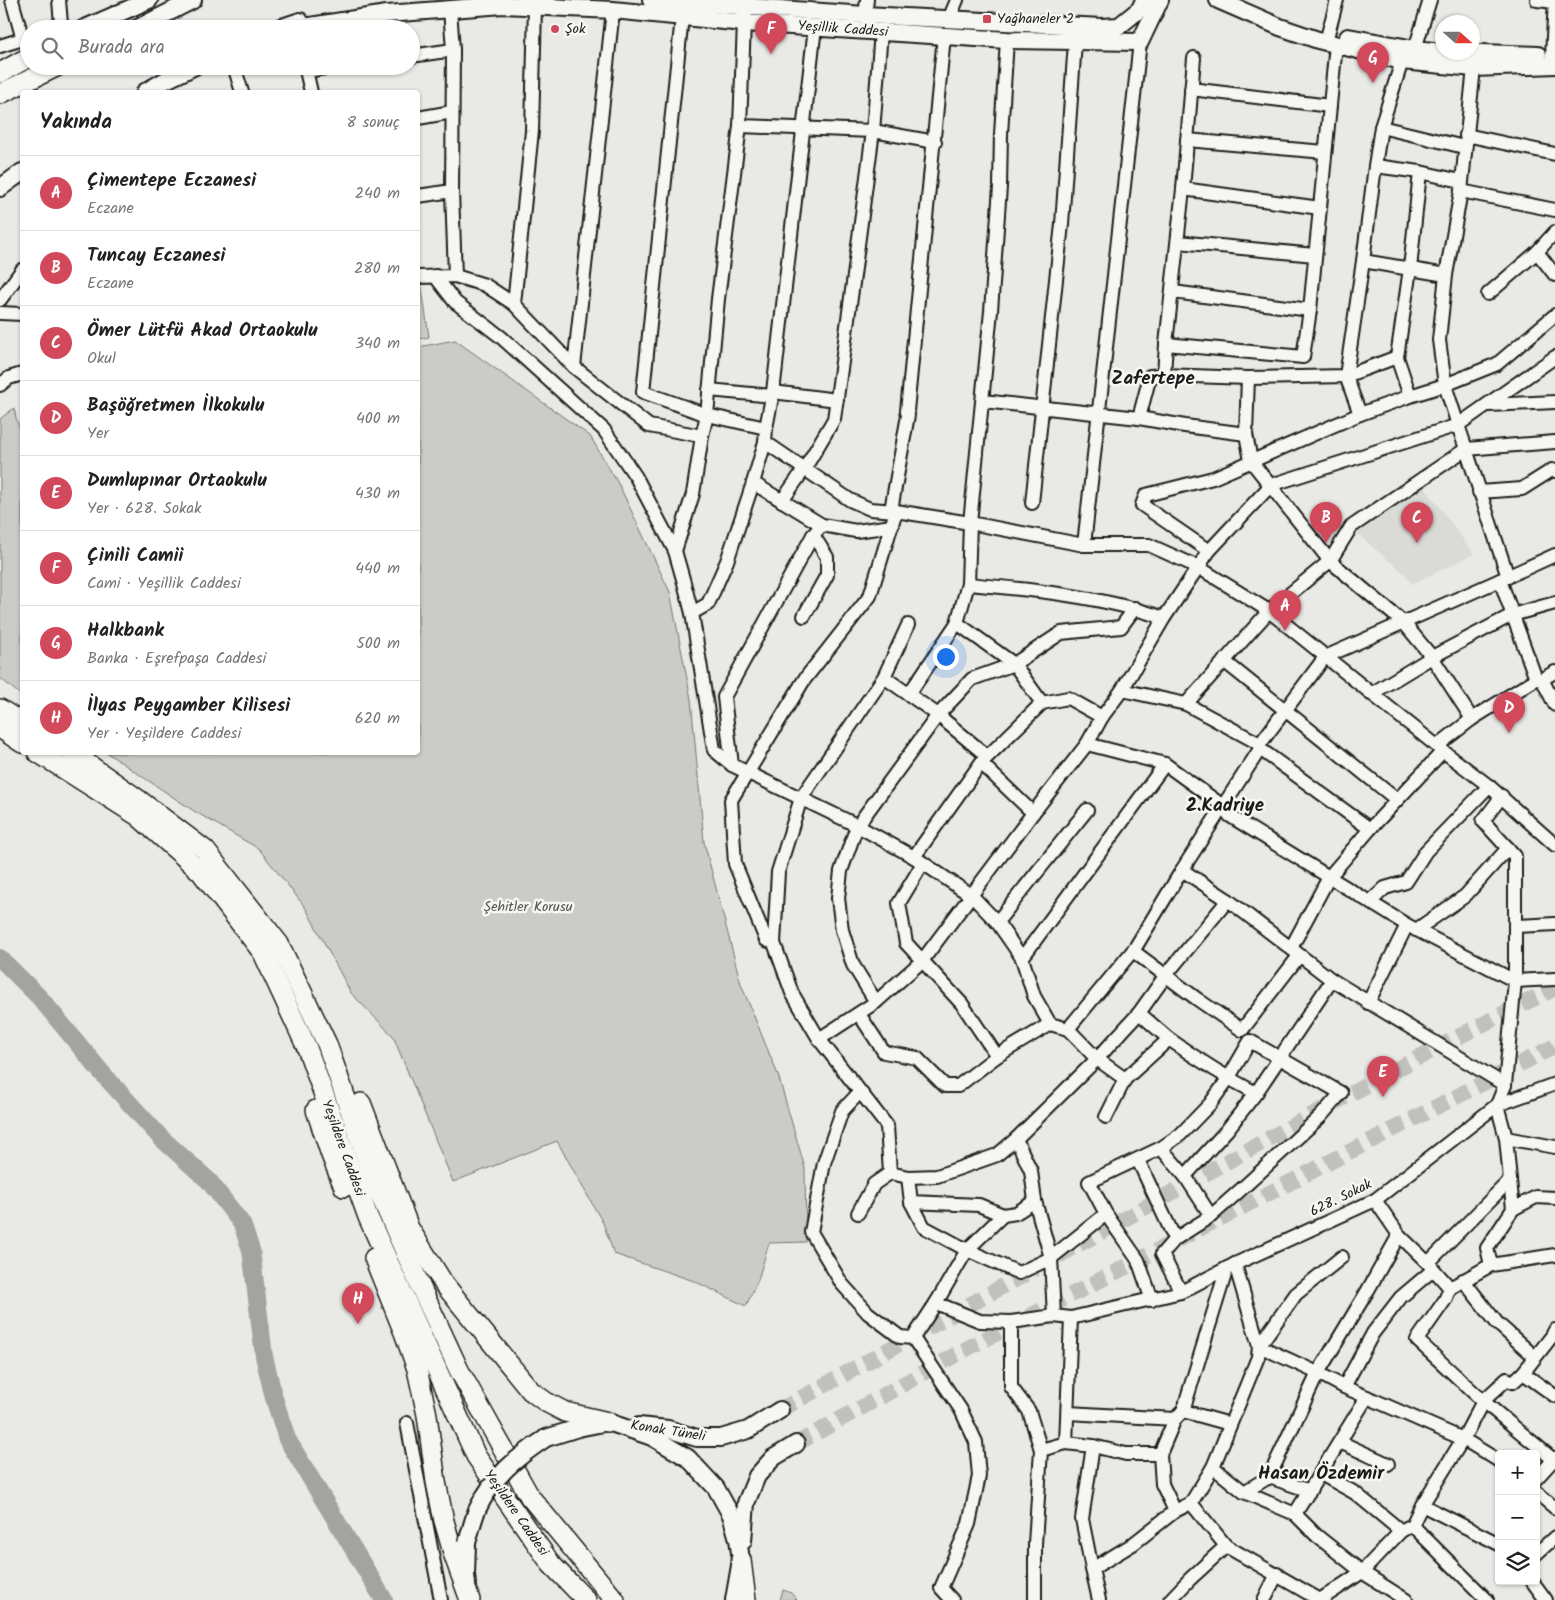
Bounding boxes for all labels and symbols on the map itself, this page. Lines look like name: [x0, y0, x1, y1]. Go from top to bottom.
place label: Yağhaneler 2: [997, 8, 1074, 30]
pin: F: [755, 13, 787, 54]
marker: Yağhaneler 2: [981, 13, 993, 25]
street label: Yeşillik Caddesi: [797, 15, 890, 43]
north arrow: [1435, 15, 1480, 60]
place label: Şok: [565, 18, 586, 40]
marker: Şok: [549, 23, 561, 35]
pin: G: [1357, 42, 1389, 83]
district label: Zafertepe: [1111, 364, 1195, 394]
pin: B: [1310, 502, 1342, 543]
pin: C: [1401, 502, 1433, 543]
pin: A: [1269, 590, 1301, 631]
your location: [933, 644, 959, 670]
pin: D: [1493, 692, 1525, 733]
district label: 2.Kadriye: [1186, 791, 1264, 821]
park label: Şehitler Korusu: [484, 896, 573, 918]
pin: E: [1367, 1056, 1399, 1097]
street label: Yeşildere Caddesi: [315, 1097, 371, 1200]
street label: 628. Sokak: [1306, 1173, 1376, 1223]
pin: H: [342, 1283, 374, 1324]
street label: Konak Tüneli: [629, 1414, 708, 1448]
district label: Hasan Özdemir: [1258, 1459, 1385, 1489]
street label: Yeşildere Caddesi: [478, 1465, 554, 1561]

